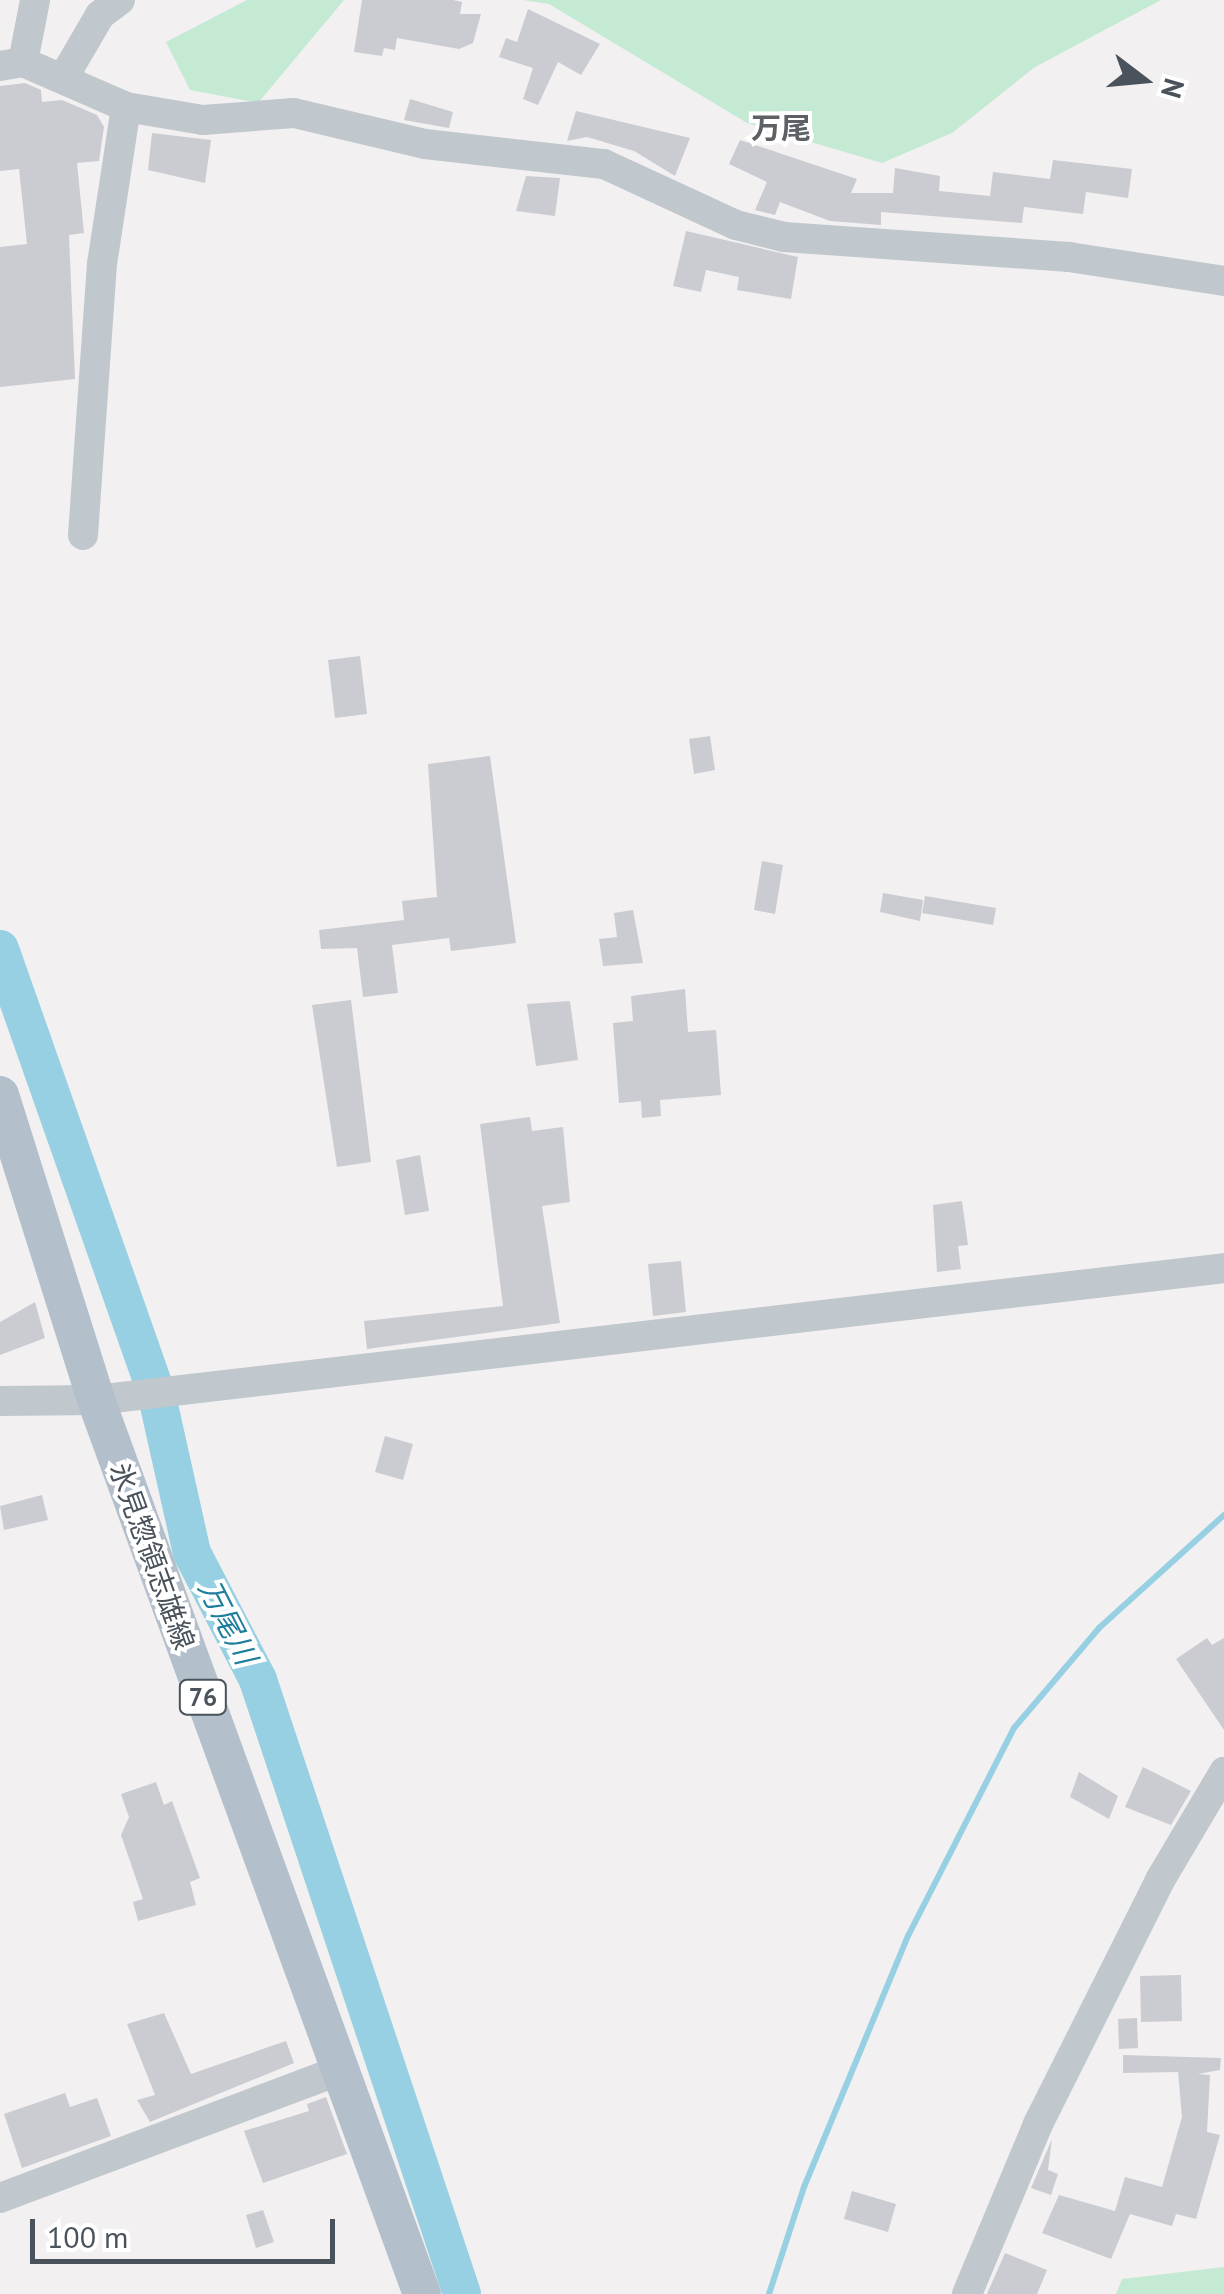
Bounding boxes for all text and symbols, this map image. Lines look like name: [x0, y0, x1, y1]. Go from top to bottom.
north arrow: [1094, 30, 1194, 130]
text: N: [1153, 74, 1194, 102]
district label: 万尾: [751, 110, 811, 146]
street label: 氷見惣領志雄線: [103, 1458, 201, 1654]
water label: 万尾川: [192, 1574, 264, 1670]
road number: 76: [178, 1677, 228, 1717]
scale bar: [35, 2199, 340, 2261]
text: 100 m: [47, 2217, 128, 2256]

